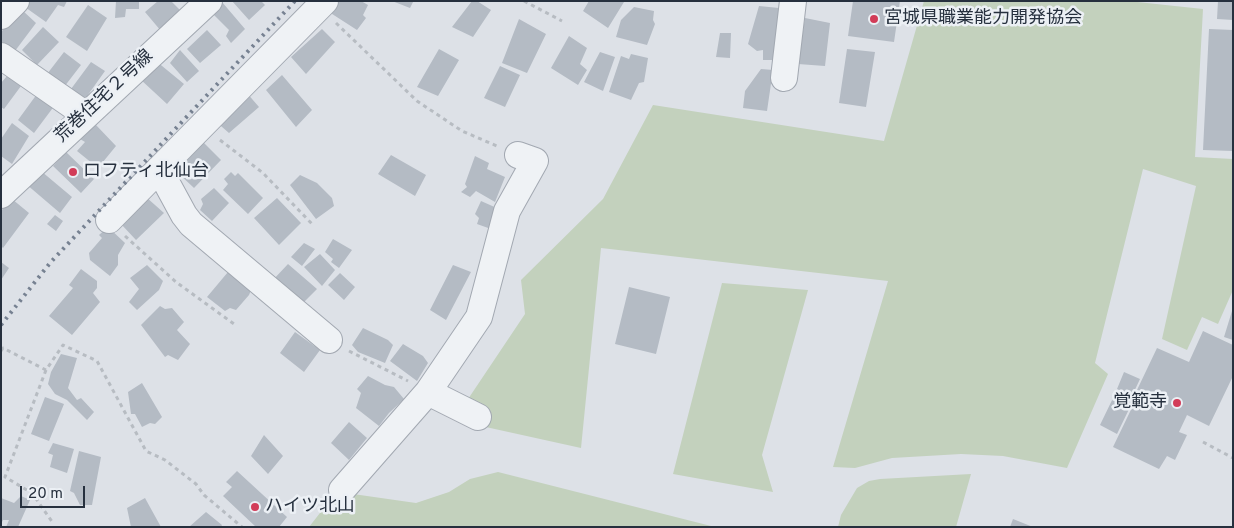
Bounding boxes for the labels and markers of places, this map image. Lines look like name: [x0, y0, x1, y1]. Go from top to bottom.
place label: 宮城県職業能力開発協会: [884, 8, 1082, 30]
marker: 宮城県職業能力開発協会: [868, 13, 880, 25]
place label: ロフティ北仙台: [83, 161, 209, 183]
marker: ロフティ北仙台: [67, 166, 79, 178]
place label: 覚範寺: [1113, 392, 1167, 414]
marker: 覚範寺: [1171, 397, 1183, 409]
place label: ハイツ北山: [265, 496, 355, 518]
marker: ハイツ北山: [249, 501, 261, 513]

